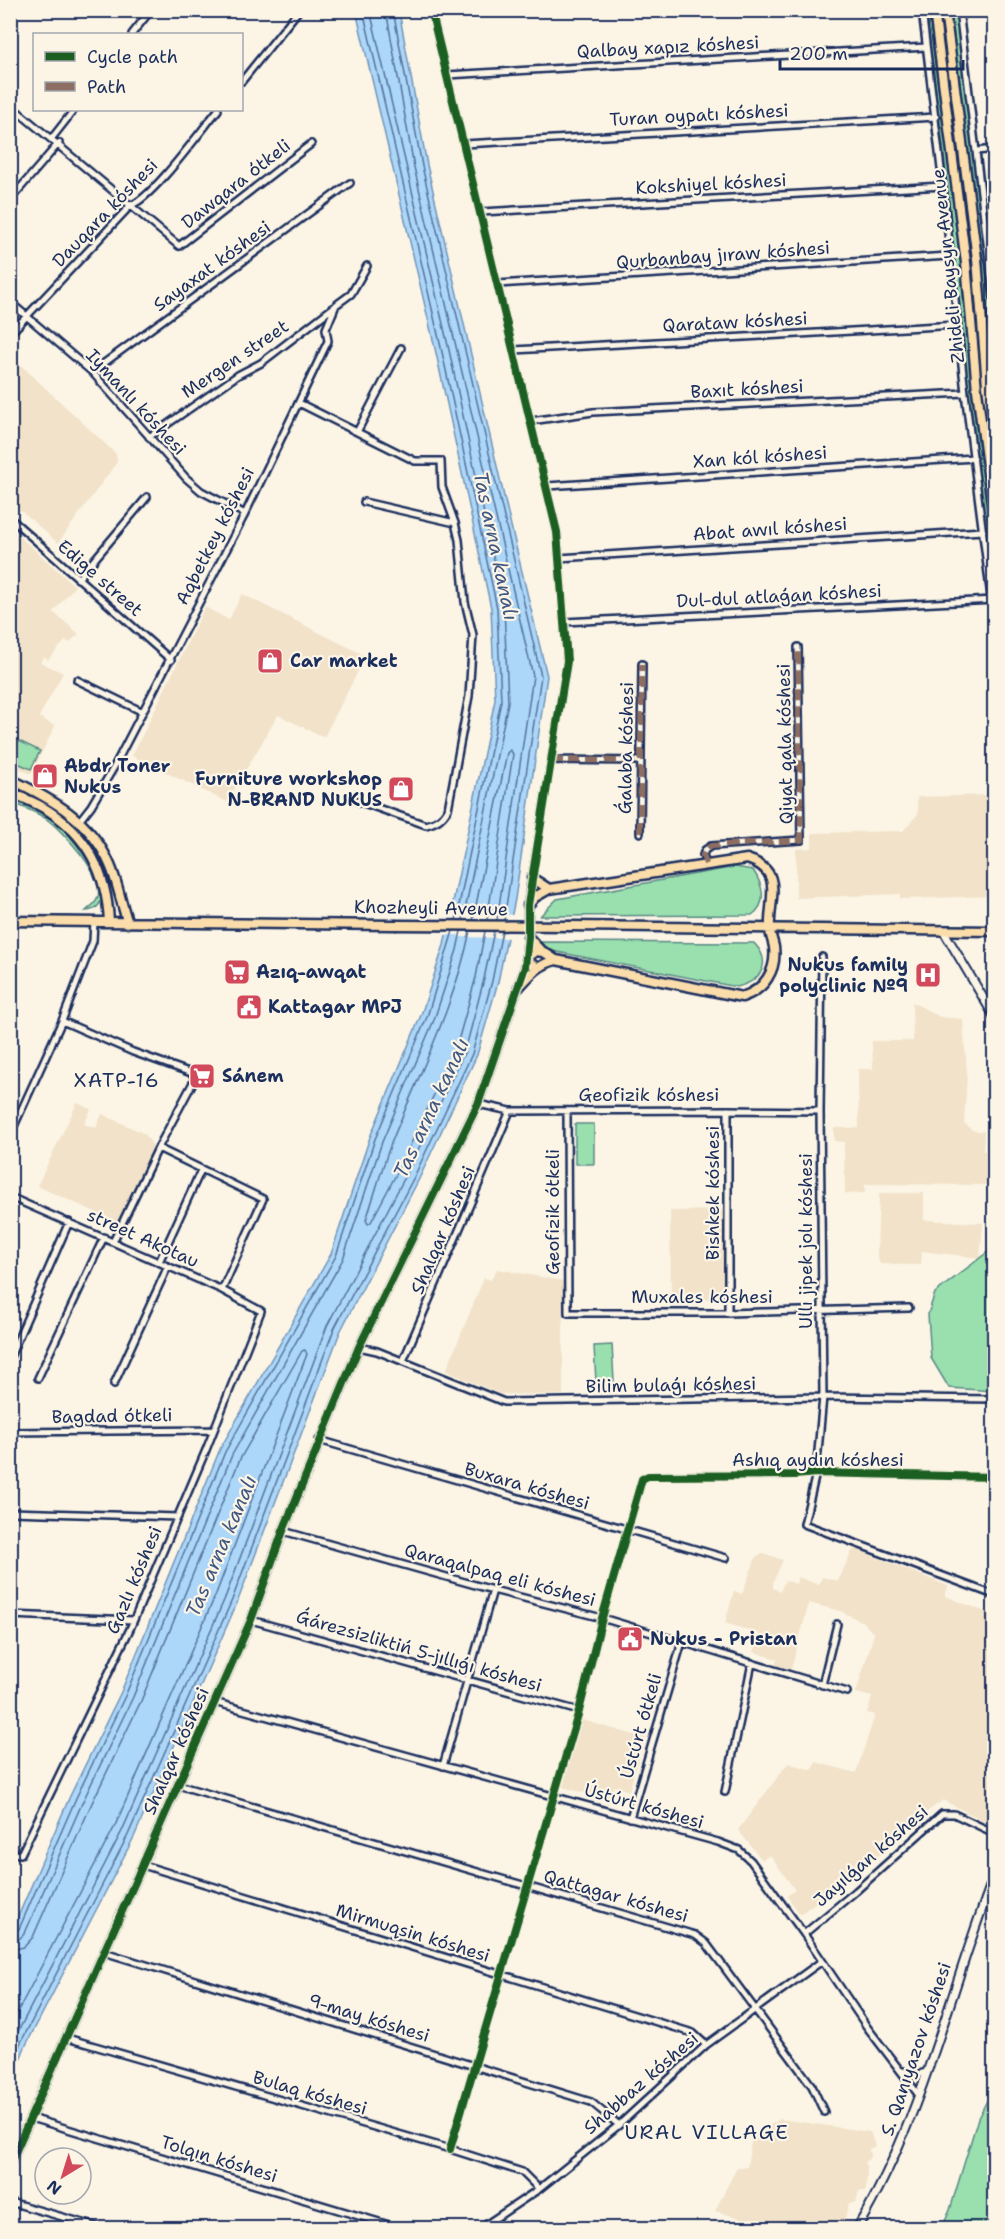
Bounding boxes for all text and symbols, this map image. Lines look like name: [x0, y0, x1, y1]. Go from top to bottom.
street label: Qalbay xapız kóshesi: [576, 30, 760, 64]
legend: [33, 33, 243, 111]
scale bar: [780, 33, 963, 71]
text: 200 m: [789, 42, 848, 66]
text: Cycle path: [87, 45, 178, 69]
text: Path: [87, 75, 126, 99]
street label: Turan oypatı kóshesi: [609, 98, 789, 132]
street label: Dawqara ótkeli: [176, 134, 296, 234]
street label: Dauqara kóshesi: [47, 154, 163, 272]
street label: Kokshiyel kóshesi: [635, 168, 787, 200]
street label: Zhideli Baysyn Avenue: [926, 168, 970, 364]
street label: Sayaxat kóshesi: [148, 215, 276, 317]
street label: Qurbanbay jıraw kóshesi: [615, 236, 831, 274]
street label: Qarataw kóshesi: [662, 306, 808, 338]
street label: Mergen street: [177, 314, 293, 404]
street label: Iymanlı kóshesi: [81, 344, 191, 460]
street label: Baxıt kóshesi: [690, 374, 804, 404]
street label: Xan kól kóshesi: [692, 440, 828, 474]
street label: Aqbetkey kóshesi: [170, 463, 260, 609]
water label: Tas arna kanalı: [468, 469, 524, 623]
street label: Abat awıl kóshesi: [692, 512, 848, 546]
street label: Edige street: [52, 534, 148, 622]
street label: Dul-dul atlaǵan kóshesi: [676, 579, 882, 613]
shop icon: Car market: [255, 646, 285, 676]
place label: Car market: [290, 649, 398, 673]
street label: Qiyat qala kóshesi: [772, 663, 798, 825]
street label: Ǵalaba kóshesi: [613, 682, 639, 814]
place label: Abdr Toner Nukus: [64, 754, 171, 799]
shop icon: Abdr Toner Nukus: [30, 761, 60, 791]
place label: Furniture workshop N-BRAND NUKUS: [195, 767, 382, 812]
shop icon: Furniture workshop N-BRAND NUKUS: [386, 774, 416, 804]
street label: Khozheyli Avenue: [354, 895, 508, 921]
place label: Nukus family polyclinic №9: [779, 953, 908, 998]
supermarket icon: Azıq-awqat: [222, 957, 252, 987]
place label: Azıq-awqat: [256, 960, 367, 984]
hospital icon: Nukus family polyclinic №9: [913, 960, 943, 990]
public building icon: Kattagar MPJ: [234, 992, 264, 1022]
place label: Kattagar MPJ: [268, 995, 402, 1019]
water label: Tas arna kanalı: [387, 1034, 475, 1182]
supermarket icon: Sánem: [187, 1061, 217, 1091]
place label: Sánem: [222, 1064, 284, 1088]
district label: XATP-16: [74, 1067, 160, 1093]
street label: Geofizik kóshesi: [579, 1083, 719, 1107]
street label: Bishkek kóshesi: [701, 1126, 725, 1260]
street label: Geofizik ótkeli: [541, 1149, 565, 1275]
street label: Ullı jipek jolı kóshesi: [794, 1153, 818, 1329]
street label: Shalqar kóshesi: [405, 1162, 481, 1298]
street label: street Akotau: [83, 1203, 203, 1273]
street label: Muxales kóshesi: [631, 1285, 773, 1309]
street label: Bilim bulaǵı kóshesi: [586, 1372, 756, 1398]
street label: Bagdad ótkeli: [51, 1403, 173, 1429]
street label: Ashıq aydın kóshesi: [732, 1448, 904, 1472]
street label: Buxara kóshesi: [462, 1457, 592, 1515]
water label: Tas arna kanalı: [179, 1471, 263, 1621]
street label: Gazlı kóshesi: [100, 1522, 168, 1638]
street label: Qaraqalpaq eli kóshesi: [402, 1538, 598, 1612]
street label: Ǵárezsizliktiń 5-jıllıǵı kóshesi: [293, 1604, 545, 1698]
public building icon: Nukus - Pristan: [615, 1624, 645, 1654]
place label: Nukus - Pristan: [650, 1627, 797, 1651]
street label: Ústúrt ótkeli: [614, 1670, 668, 1782]
street label: Shalqar kóshesi: [137, 1684, 215, 1818]
street label: Ústúrt kóshesi: [581, 1777, 707, 1835]
street label: Jayılǵan kóshesi: [809, 1800, 933, 1912]
street label: Qattagar kóshesi: [541, 1864, 691, 1928]
street label: Mirmuqsin kóshesi: [333, 1898, 493, 1968]
street label: S. Qanıyazov kóshesi: [875, 1959, 957, 2139]
street label: 9-may kóshesi: [305, 1988, 433, 2048]
street label: Shabbaz kóshesi: [579, 2027, 703, 2139]
street label: Bulaq kóshesi: [250, 2065, 370, 2121]
district label: URAL VILLAGE: [625, 2119, 789, 2145]
street label: Tolqın kóshesi: [158, 2130, 280, 2188]
north arrow: [33, 2146, 93, 2206]
text: N: [43, 2175, 66, 2200]

